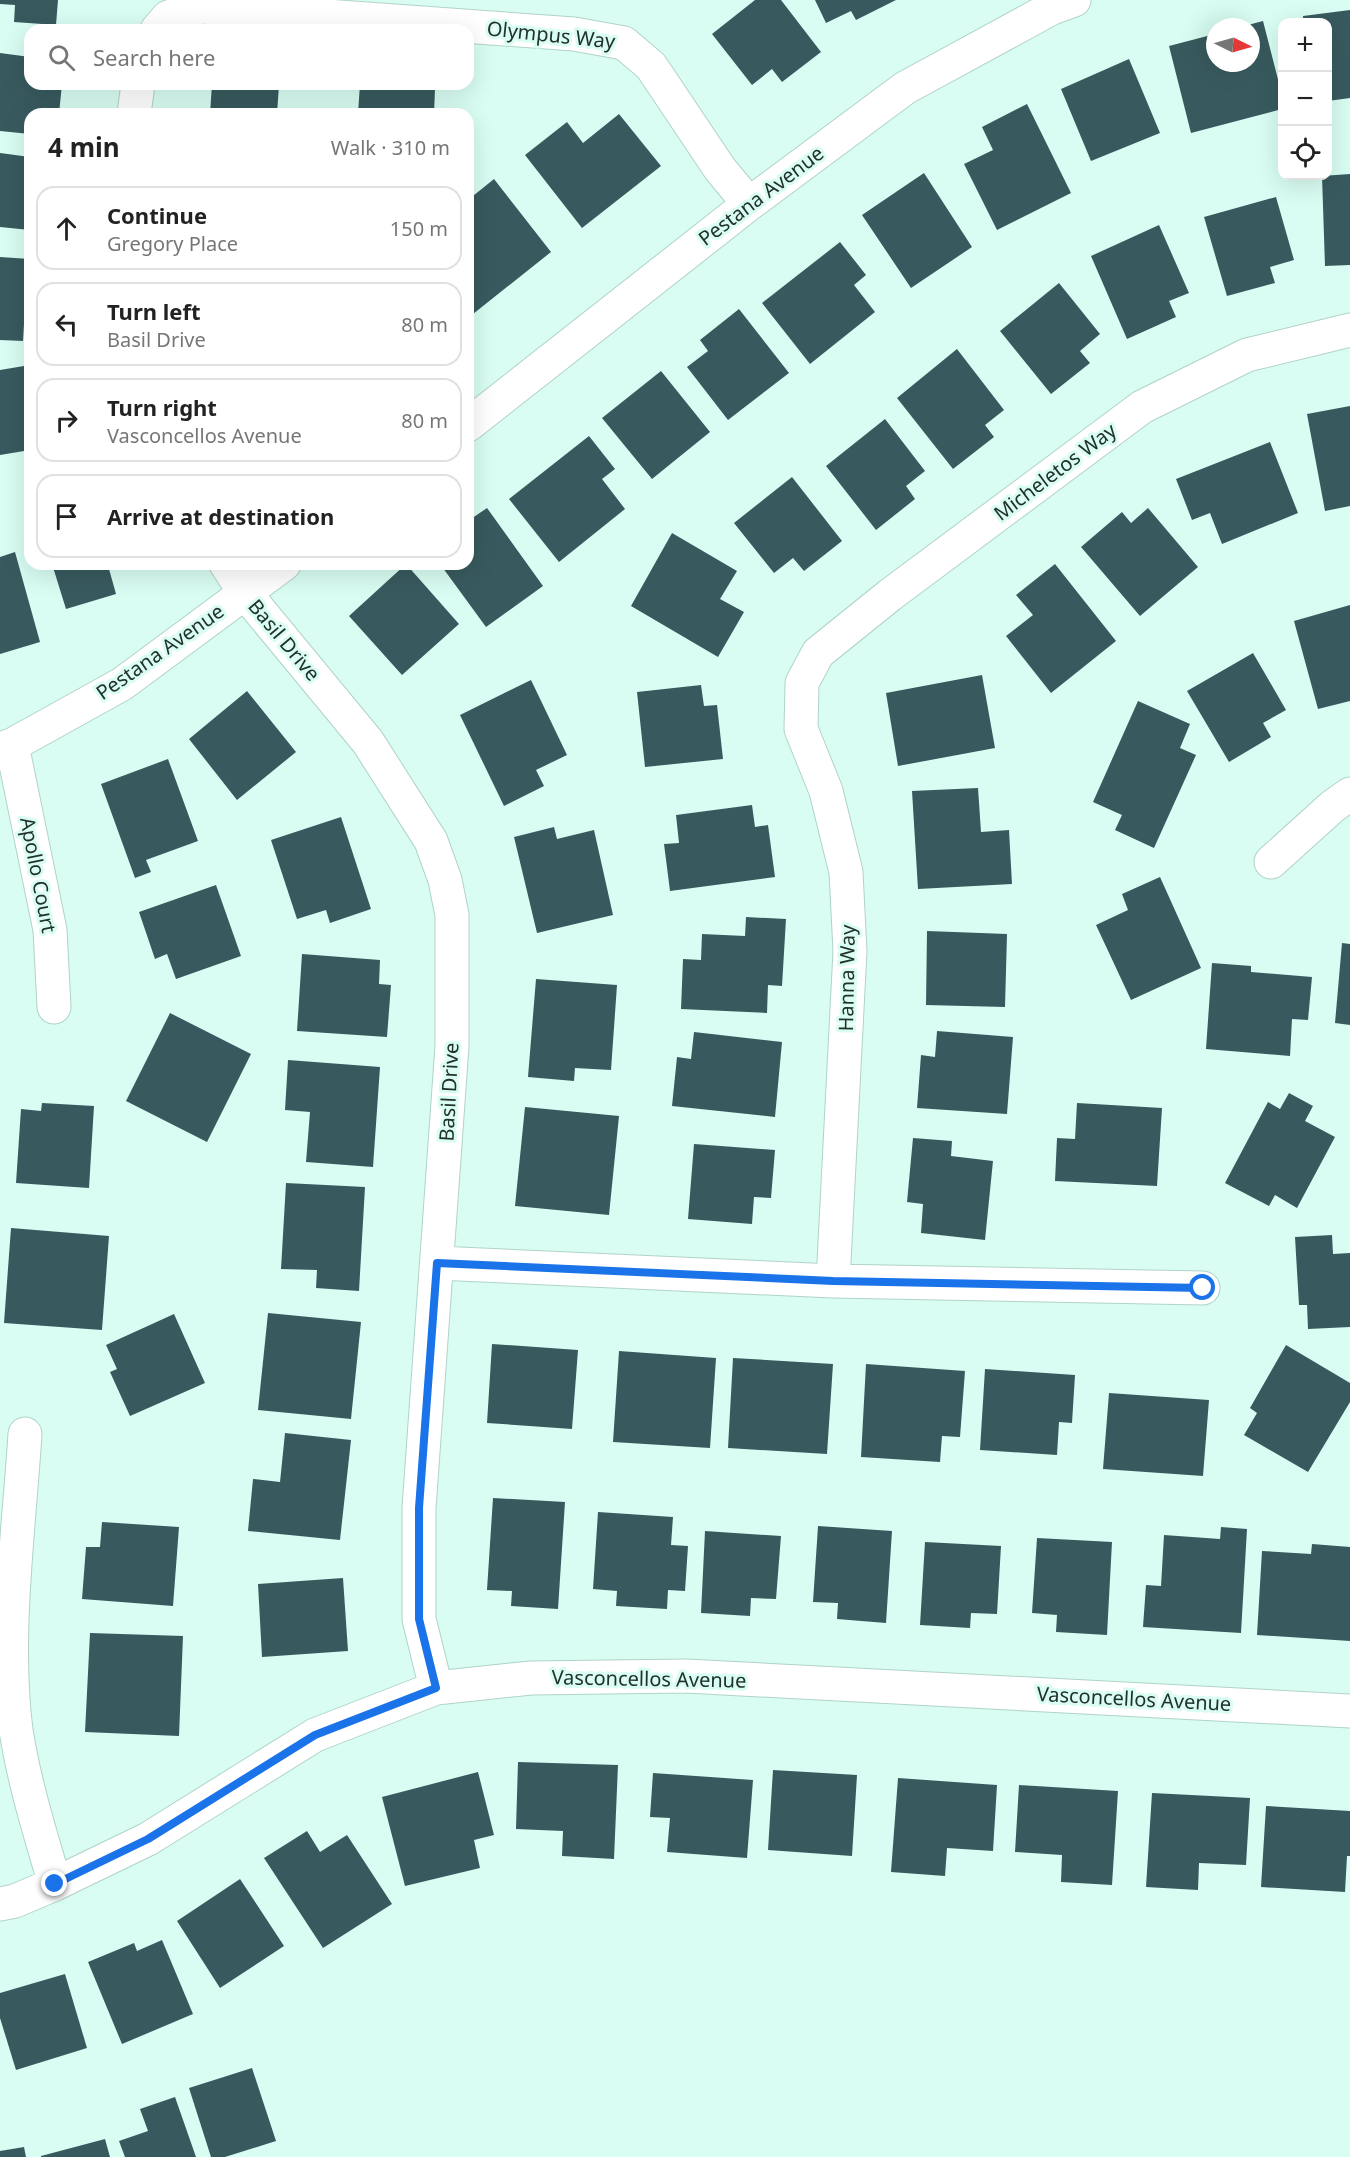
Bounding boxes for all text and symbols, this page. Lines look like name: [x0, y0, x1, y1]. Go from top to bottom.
street label: Olympus Way: [486, 14, 617, 55]
north arrow: [1206, 18, 1260, 72]
map controls: [1278, 18, 1332, 180]
button: +: [1278, 18, 1332, 72]
search box: [24, 24, 474, 90]
icon: search: [45, 41, 78, 74]
text: Search here: [93, 42, 215, 72]
button: −: [1278, 72, 1332, 126]
button: locate: [1278, 126, 1332, 180]
text: 4 min: [48, 129, 120, 165]
text: Walk · 310 m: [331, 134, 450, 161]
street label: Pestana Avenue: [693, 140, 829, 252]
text: Continue: [107, 200, 207, 230]
icon: ahead: [50, 212, 83, 245]
text: 150 m: [390, 215, 448, 242]
text: Gregory Place: [107, 230, 238, 257]
text: Turn left: [107, 296, 201, 326]
icon: left: [50, 308, 83, 341]
text: 80 m: [401, 311, 448, 338]
text: Basil Drive: [107, 326, 206, 353]
text: Turn right: [107, 392, 217, 422]
icon: right: [50, 404, 83, 437]
text: 80 m: [401, 407, 448, 434]
street label: Micheletos Way: [988, 416, 1122, 527]
text: Vasconcellos Avenue: [107, 422, 302, 449]
icon: arrive: [50, 500, 83, 533]
text: Arrive at destination: [107, 501, 334, 531]
street label: Basil Drive: [242, 593, 326, 686]
street label: Pestana Avenue: [90, 597, 229, 706]
street label: Apollo Court: [14, 815, 63, 935]
street label: Hanna Way: [832, 924, 861, 1032]
street label: Basil Drive: [432, 1042, 465, 1142]
route start: [1189, 1274, 1215, 1300]
street label: Vasconcellos Avenue: [551, 1663, 747, 1694]
street label: Vasconcellos Avenue: [1036, 1680, 1232, 1717]
route end: [41, 1870, 67, 1896]

